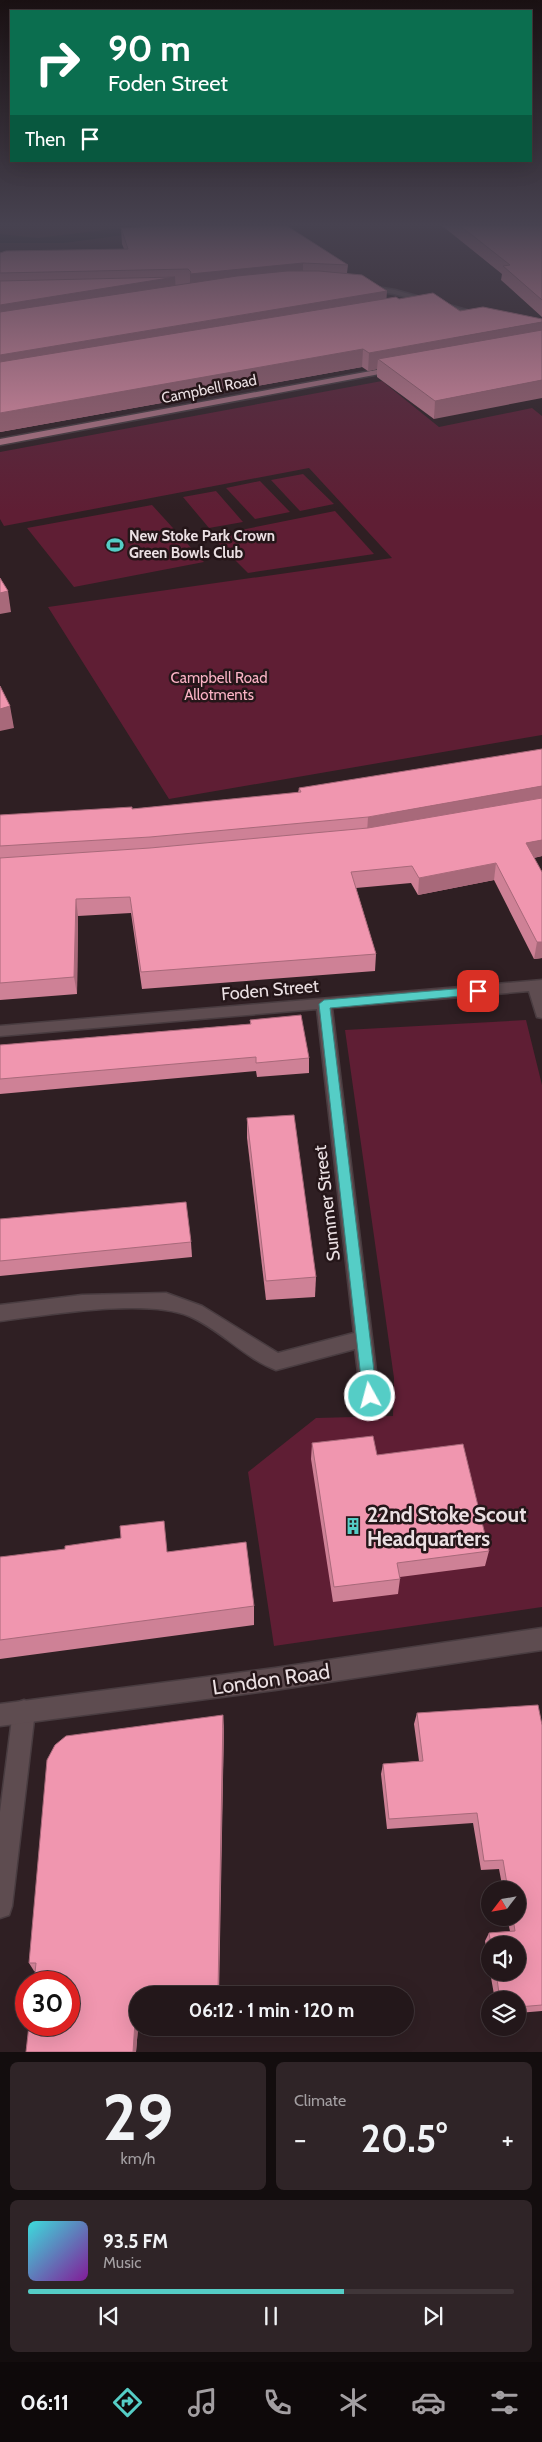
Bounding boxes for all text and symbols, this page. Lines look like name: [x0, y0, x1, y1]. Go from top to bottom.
text: 90 m: [108, 27, 191, 70]
icon: right: [25, 30, 90, 95]
text: Foden Street: [108, 70, 228, 97]
icon: arrive: [76, 125, 104, 153]
text: Then: [25, 128, 66, 151]
street label: Campbell Road: [160, 371, 258, 407]
place label: New Stoke Park Crown Green Bowls Club: [129, 527, 275, 562]
sports icon: New Stoke Park Crown Green Bowls Club: [105, 535, 125, 555]
park label: Campbell Road Allotments: [171, 669, 267, 704]
pin: [457, 970, 499, 1012]
street label: Foden Street: [220, 975, 320, 1005]
icon: arrive: [464, 977, 492, 1005]
street label: Summer Street: [309, 1144, 345, 1262]
position arrow: [343, 1369, 395, 1421]
place label: 22nd Stoke Scout Headquarters: [367, 1502, 526, 1551]
building icon: 22nd Stoke Scout Headquarters: [343, 1516, 363, 1536]
street label: London Road: [210, 1658, 332, 1700]
north arrow: [481, 1881, 526, 1926]
map controls: [481, 1881, 526, 2036]
button: sound: [481, 1936, 526, 1981]
speed limit sign: 30: [15, 1971, 80, 2036]
button: layers: [481, 1991, 526, 2036]
text: 06:12 · 1 min · 120 m: [189, 1999, 354, 2022]
text: 29: [103, 2077, 173, 2156]
text: Climate: [294, 2091, 346, 2110]
text: 20.5°: [361, 2115, 447, 2162]
text: −: [294, 2122, 306, 2156]
text: +: [502, 2122, 514, 2156]
text: km/h: [120, 2149, 156, 2168]
text: 93.5 FM: [103, 2230, 168, 2253]
text: Music: [103, 2253, 141, 2272]
icon: previous: [95, 2302, 123, 2330]
icon: pause: [257, 2302, 285, 2330]
icon: next: [419, 2302, 447, 2330]
icon: directions: [110, 2385, 145, 2420]
icon: music: [185, 2385, 220, 2420]
icon: phone: [260, 2385, 295, 2420]
icon: climate: [336, 2385, 371, 2420]
icon: car: [411, 2385, 446, 2420]
icon: filters: [487, 2385, 522, 2420]
text: 06:11: [20, 2389, 69, 2416]

